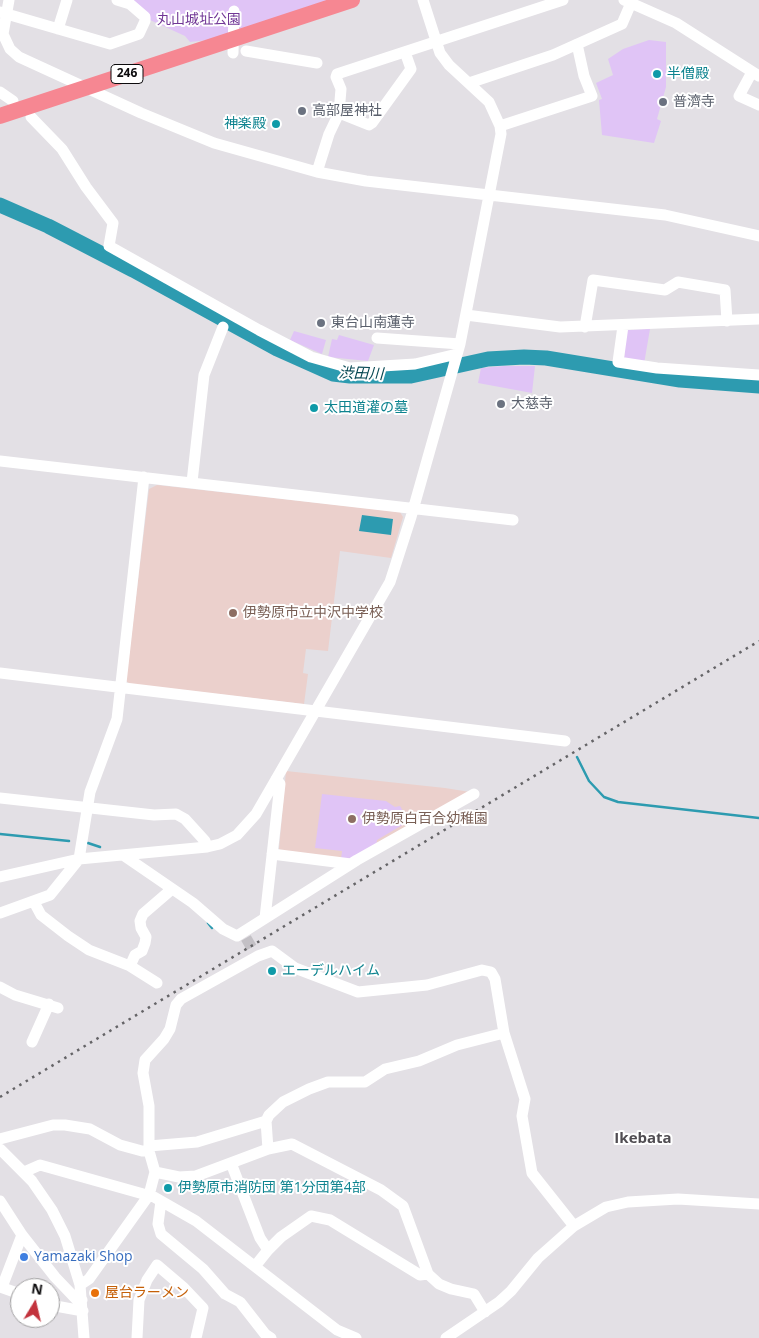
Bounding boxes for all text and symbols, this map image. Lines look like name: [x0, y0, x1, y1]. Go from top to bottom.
park label: 丸山城址公園: [157, 12, 241, 28]
road number: 246: [111, 64, 143, 84]
place label: 半僧殿: [667, 66, 709, 82]
marker: 半僧殿: [651, 68, 663, 80]
place label: 普濟寺: [673, 94, 715, 110]
marker: 普濟寺: [657, 96, 669, 108]
place label: 高部屋神社: [312, 103, 382, 119]
marker: 高部屋神社: [296, 105, 308, 117]
place label: 神楽殿: [224, 116, 266, 132]
marker: 神楽殿: [270, 118, 282, 130]
place label: 東台山南蓮寺: [331, 315, 415, 331]
marker: 東台山南蓮寺: [315, 317, 327, 329]
water label: 渋田川: [338, 364, 384, 384]
place label: 大慈寺: [511, 396, 553, 412]
marker: 大慈寺: [495, 398, 507, 410]
place label: 太田道灌の墓: [324, 400, 408, 416]
marker: 太田道灌の墓: [308, 402, 320, 414]
place label: 伊勢原市立中沢中学校: [243, 605, 383, 621]
marker: 伊勢原市立中沢中学校: [227, 607, 239, 619]
place label: 伊勢原白百合幼稚園: [362, 811, 488, 827]
marker: 伊勢原白百合幼稚園: [346, 813, 358, 825]
place label: エーデルハイム: [282, 963, 380, 979]
marker: エーデルハイム: [266, 965, 278, 977]
district label: Ikebata: [614, 1130, 672, 1148]
place label: 伊勢原市消防団 第1分団第4部: [178, 1180, 366, 1196]
marker: 伊勢原市消防団 第1分団第4部: [162, 1182, 174, 1194]
place label: Yamazaki Shop: [34, 1249, 132, 1265]
marker: Yamazaki Shop: [18, 1251, 30, 1263]
north arrow: [10, 1278, 60, 1328]
text: N: [30, 1278, 44, 1299]
place label: 屋台ラーメン: [105, 1285, 189, 1301]
marker: 屋台ラーメン: [89, 1287, 101, 1299]

